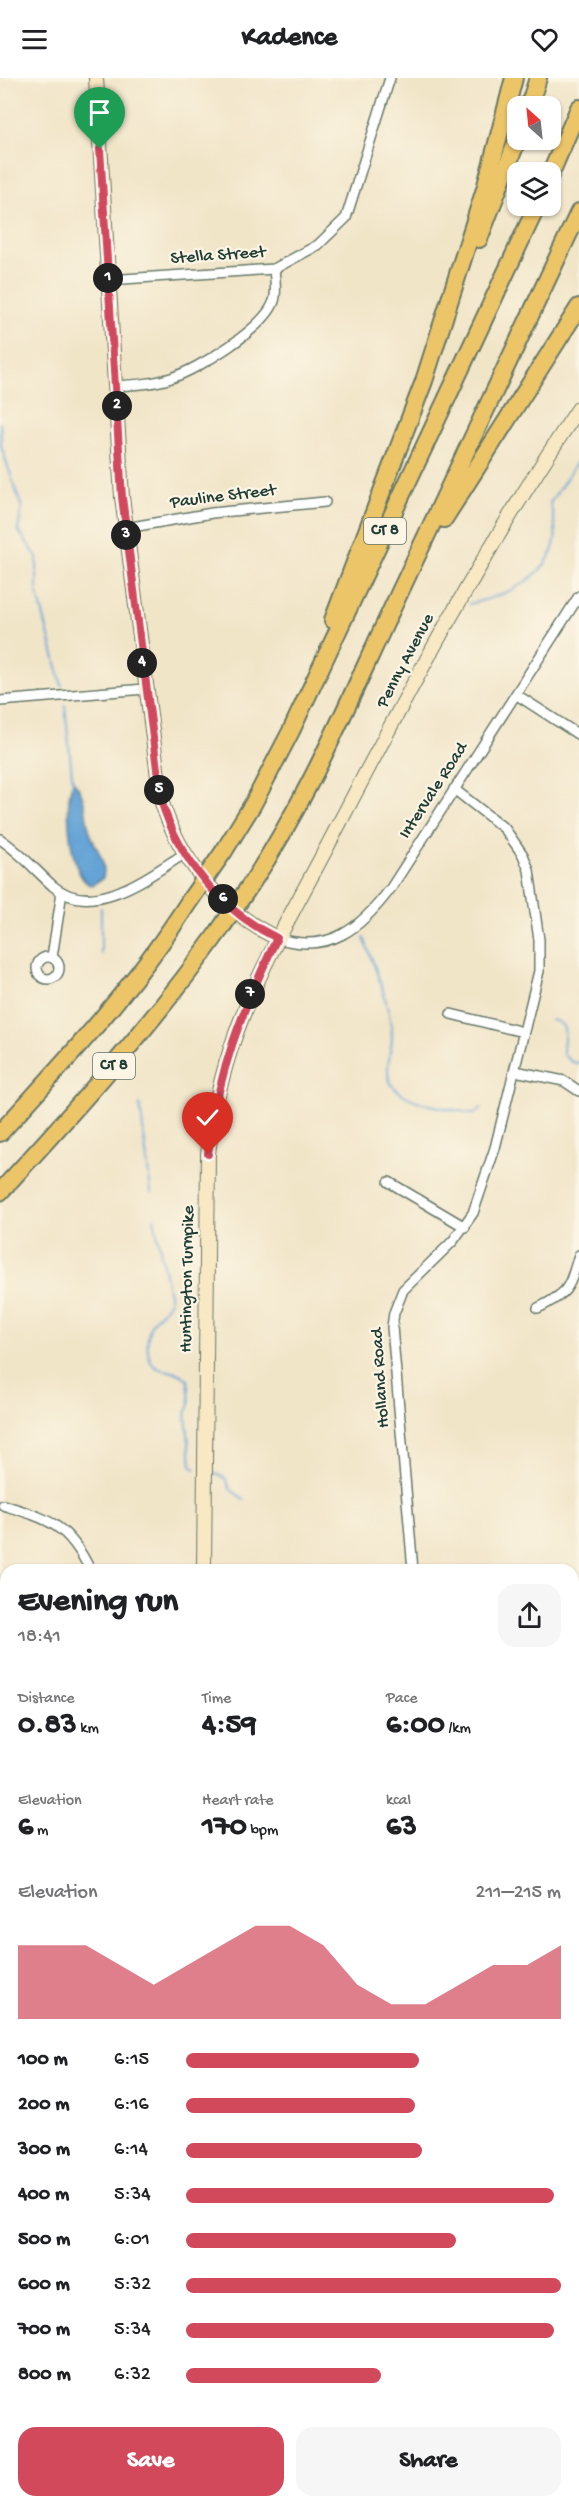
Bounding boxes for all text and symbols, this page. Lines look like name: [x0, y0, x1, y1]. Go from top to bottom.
icon: menu: [18, 23, 51, 56]
text: Kadence: [242, 23, 337, 55]
icon: heart: [528, 23, 561, 56]
pin: [74, 87, 125, 149]
icon: arrive: [83, 96, 116, 129]
north arrow: [507, 96, 561, 150]
map controls: [507, 96, 561, 216]
button: layers: [507, 162, 561, 216]
street label: Stella Street: [170, 242, 268, 270]
pin: 1: [93, 263, 123, 293]
text: 1: [105, 268, 111, 287]
pin: 2: [102, 391, 132, 421]
text: 2: [113, 396, 121, 415]
street label: Pauline Street: [168, 480, 279, 514]
road number: CT 8: [364, 518, 406, 544]
pin: 3: [111, 520, 141, 550]
text: 3: [122, 525, 130, 544]
street label: Penny Avenue: [372, 610, 440, 713]
pin: 4: [127, 648, 157, 678]
text: 4: [138, 653, 146, 672]
street label: Intervale Road: [395, 738, 474, 843]
pin: 5: [144, 775, 174, 805]
text: 5: [155, 780, 163, 799]
pin: 6: [208, 884, 238, 914]
text: 6: [219, 889, 227, 908]
pin: 7: [235, 979, 265, 1009]
text: 7: [246, 984, 254, 1003]
road number: CT 8: [93, 1053, 135, 1079]
pin: [182, 1092, 233, 1154]
icon: check: [191, 1101, 224, 1134]
street label: Huntington Turnpike: [176, 1205, 200, 1353]
street label: Holland Road: [367, 1326, 395, 1429]
text: Evening run: [18, 1584, 178, 1622]
button: share: [498, 1584, 561, 1647]
text: 18:41: [18, 1626, 61, 1649]
text: Distance: [18, 1690, 75, 1709]
text: Time: [202, 1690, 231, 1709]
text: Pace: [386, 1690, 417, 1709]
text: 0.83: [18, 1709, 76, 1744]
text: 4:59: [202, 1709, 256, 1744]
text: 6:00: [386, 1709, 445, 1744]
text: km: [76, 1720, 99, 1739]
text: /km: [445, 1720, 471, 1739]
text: Elevation: [18, 1792, 82, 1811]
text: Heart rate: [202, 1792, 274, 1811]
text: kcal: [386, 1792, 411, 1811]
text: 6: [18, 1811, 33, 1846]
text: 170: [202, 1811, 247, 1846]
text: 63: [386, 1811, 417, 1846]
text: m: [33, 1822, 48, 1841]
text: bpm: [247, 1822, 278, 1841]
text: Elevation: [18, 1882, 98, 1905]
text: 211–215 m: [475, 1882, 561, 1905]
text: 100 m: [18, 2049, 68, 2072]
text: 6:15: [114, 2049, 149, 2072]
text: 200 m: [18, 2094, 69, 2117]
text: 6:16: [114, 2094, 149, 2117]
text: 300 m: [18, 2139, 70, 2162]
text: 6:14: [114, 2139, 148, 2162]
text: 400 m: [18, 2184, 69, 2207]
text: 5:34: [114, 2184, 151, 2207]
text: 500 m: [18, 2229, 70, 2252]
text: 6:01: [114, 2229, 150, 2252]
text: 600 m: [18, 2274, 70, 2297]
text: 5:32: [114, 2274, 151, 2297]
text: 700 m: [18, 2319, 70, 2342]
text: 5:34: [114, 2319, 151, 2342]
text: 800 m: [18, 2364, 71, 2387]
text: 6:32: [114, 2364, 151, 2387]
button: Save: [18, 2427, 284, 2496]
button: Share: [296, 2427, 561, 2496]

